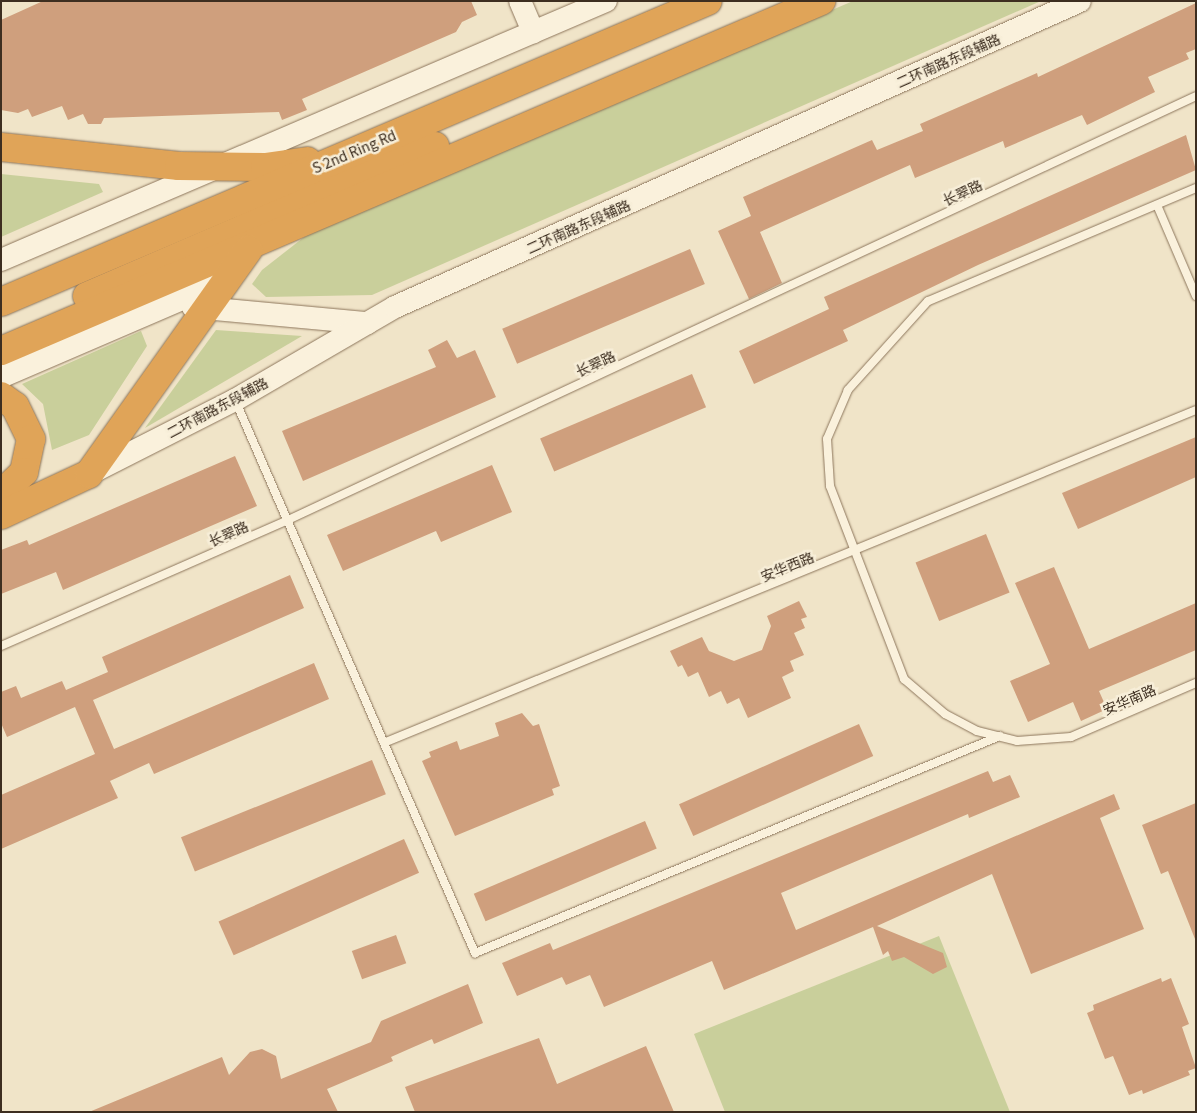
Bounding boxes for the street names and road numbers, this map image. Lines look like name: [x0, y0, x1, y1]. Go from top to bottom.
street label: 二环南路东段辅路: [893, 30, 1003, 90]
street label: S 2nd Ring Rd: [310, 126, 398, 176]
street label: 长翠路: [939, 176, 985, 208]
street label: 二环南路东段辅路: [523, 196, 633, 256]
street label: 长翠路: [572, 347, 618, 379]
street label: 二环南路东段辅路: [164, 373, 270, 441]
street label: 长翠路: [205, 517, 251, 549]
street label: 安华西路: [758, 548, 816, 584]
street label: 安华南路: [1100, 680, 1158, 718]

